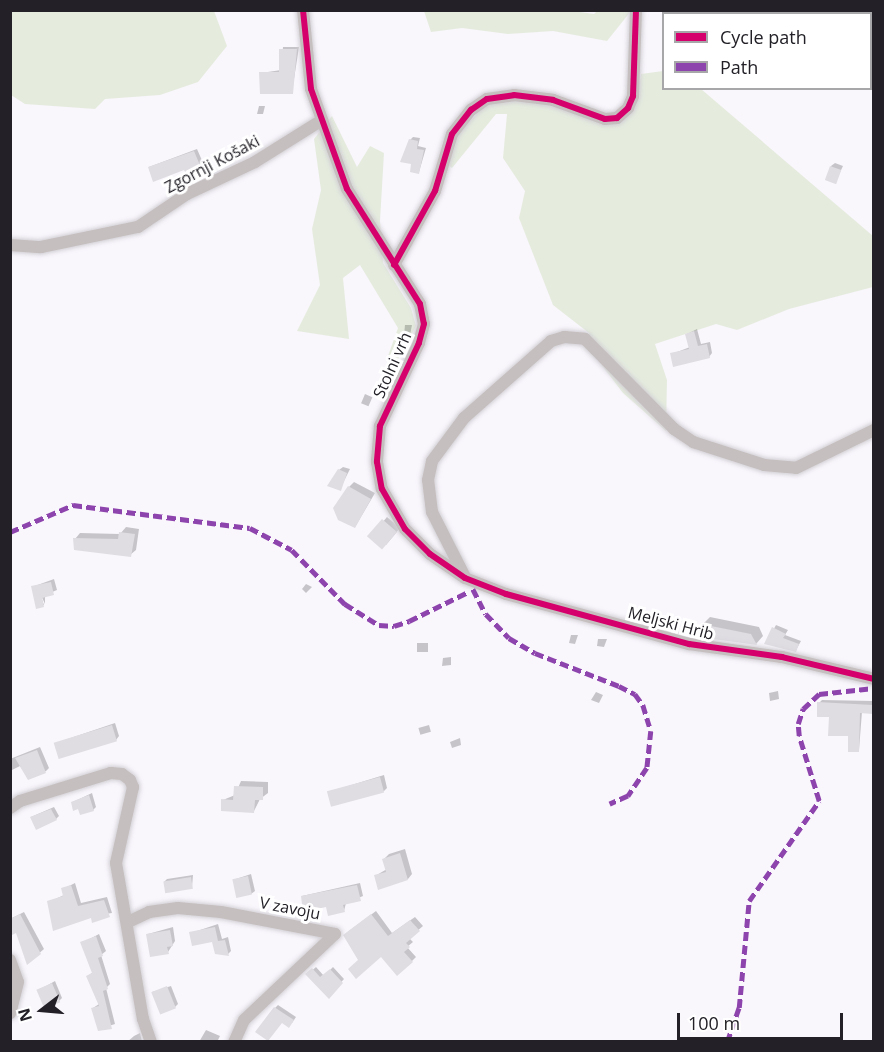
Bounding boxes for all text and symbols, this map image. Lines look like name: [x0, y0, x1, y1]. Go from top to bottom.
legend: [662, 12, 872, 90]
text: Cycle path: [720, 25, 807, 49]
text: Path: [720, 55, 758, 79]
street label: Zgornji Košaki: [161, 131, 263, 197]
street label: Stolni vrh: [369, 329, 415, 401]
street label: Meljski Hrib: [626, 602, 716, 644]
street label: V zavoju: [258, 893, 322, 923]
north arrow: [12, 980, 72, 1040]
scale bar: [680, 1001, 846, 1039]
text: N: [12, 1006, 37, 1024]
text: 100 m: [688, 1011, 740, 1035]

